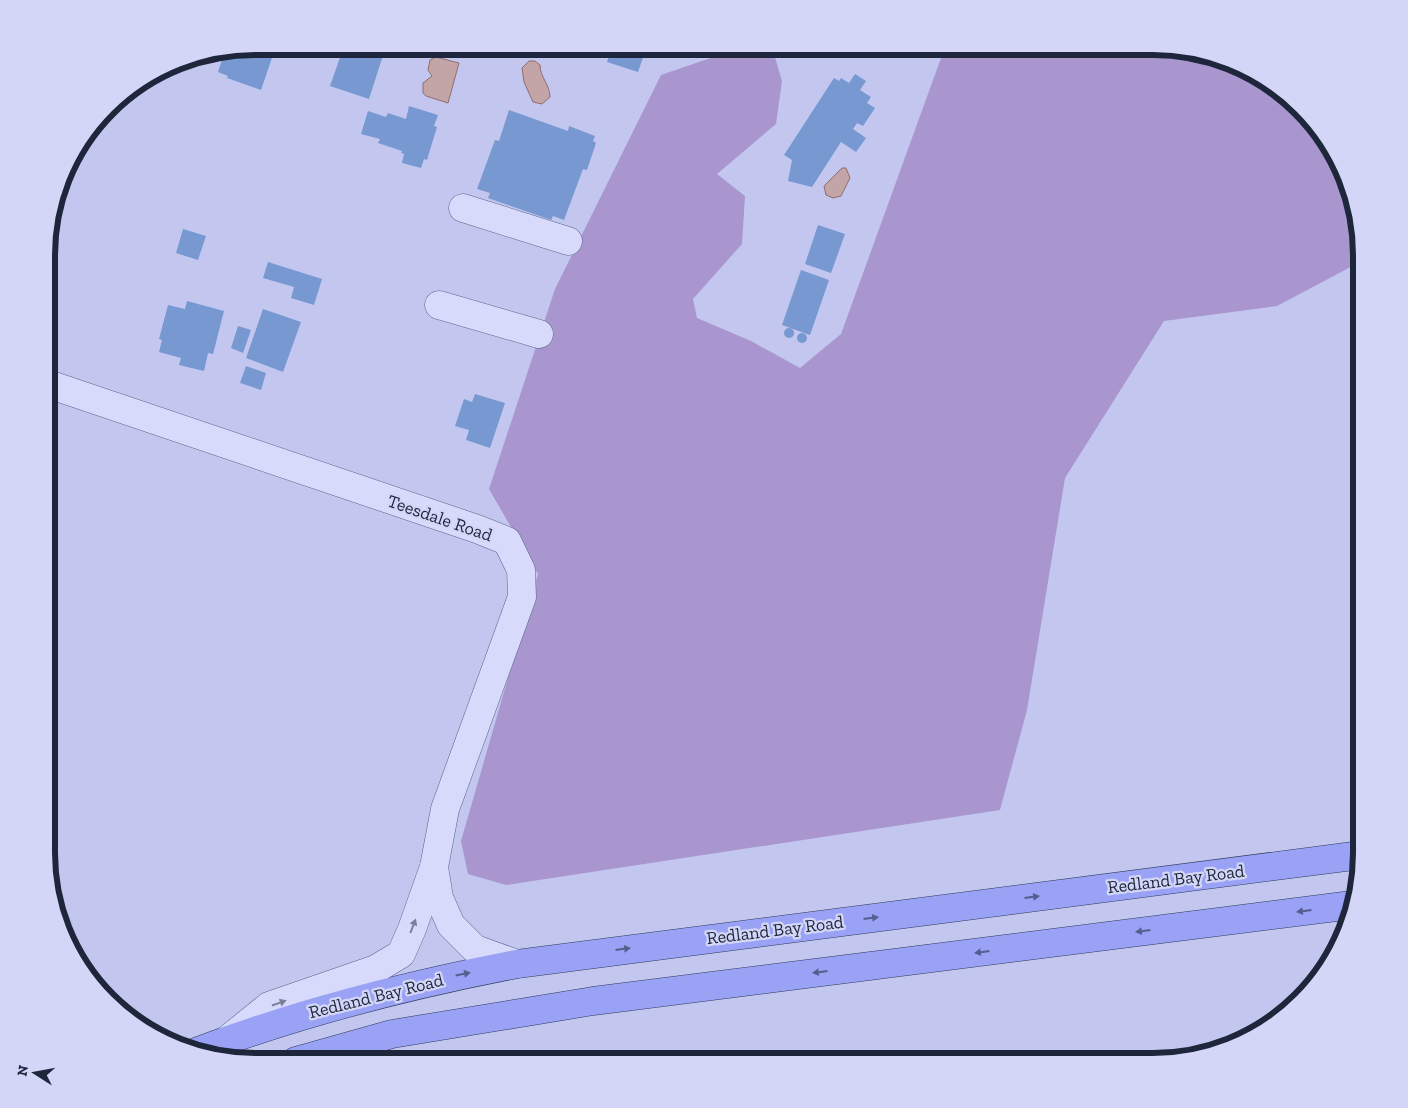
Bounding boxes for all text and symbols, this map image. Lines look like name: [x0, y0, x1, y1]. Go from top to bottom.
street label: Teesdale Road: [385, 490, 495, 546]
street label: Redland Bay Road: [1106, 860, 1246, 898]
one-way arrow: [1025, 893, 1041, 901]
one-way arrow: [1296, 907, 1312, 915]
street label: Redland Bay Road: [705, 911, 845, 949]
one-way arrow: [864, 913, 880, 921]
one-way arrow: [410, 918, 417, 933]
one-way arrow: [1134, 927, 1150, 935]
one-way arrow: [616, 945, 632, 953]
one-way arrow: [973, 948, 989, 956]
one-way arrow: [812, 968, 828, 976]
street label: Redland Bay Road: [307, 969, 446, 1023]
one-way arrow: [455, 970, 471, 978]
one-way arrow: [272, 998, 287, 1006]
north arrow: [10, 1048, 60, 1098]
text: N: [13, 1063, 32, 1077]

